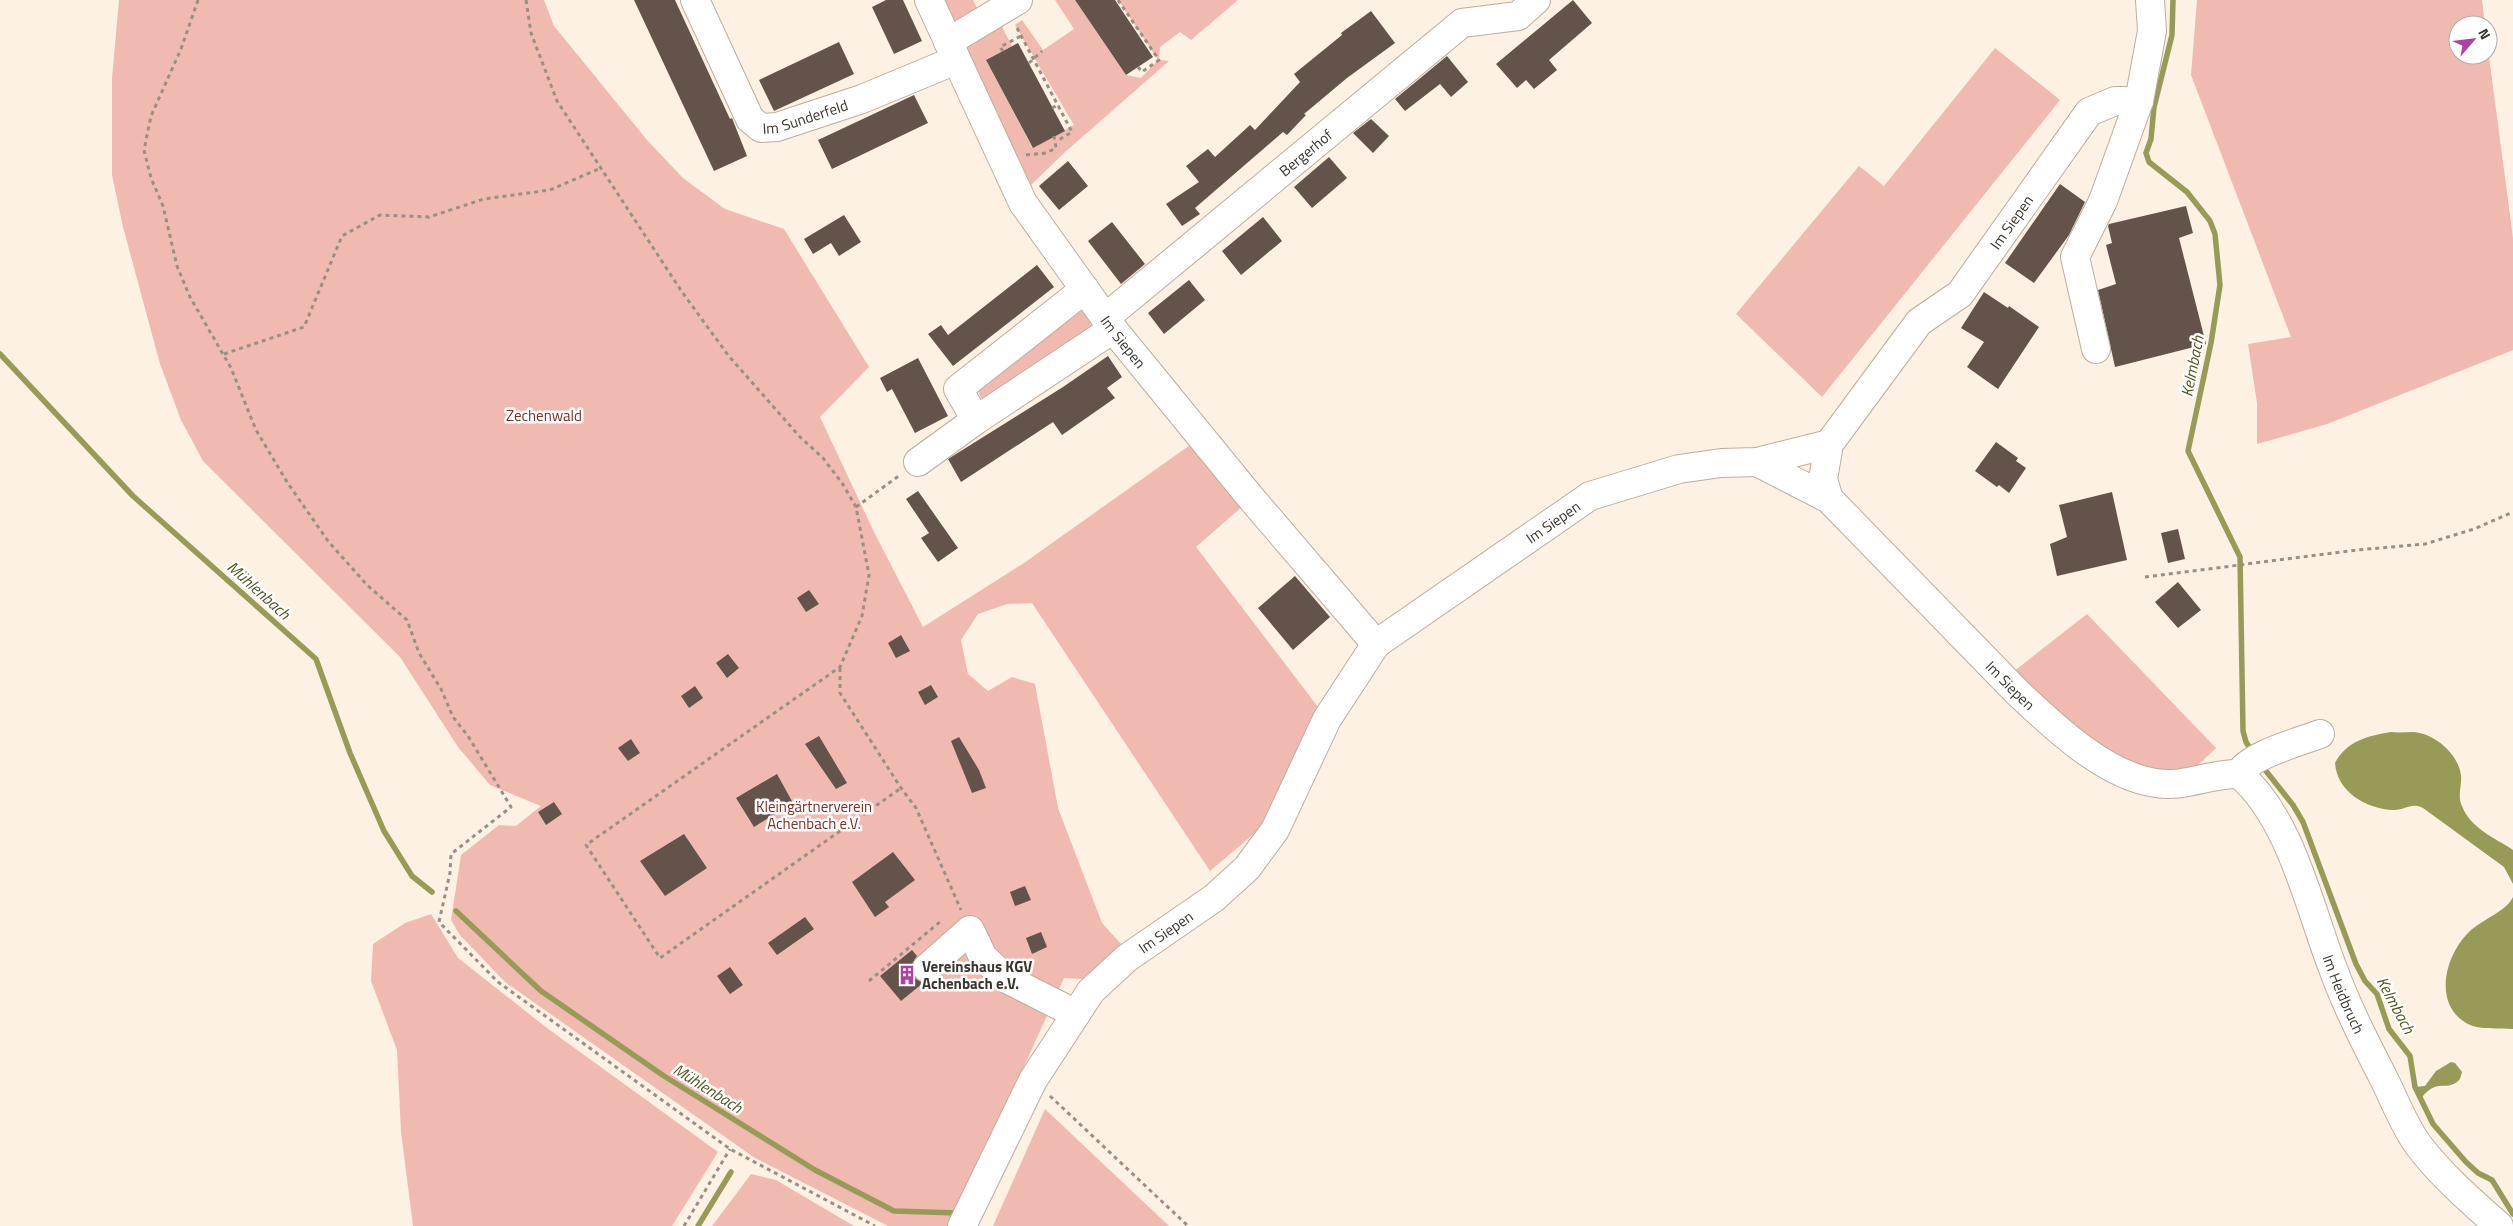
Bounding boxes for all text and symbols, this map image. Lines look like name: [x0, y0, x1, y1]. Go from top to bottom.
north arrow: [2448, 15, 2498, 65]
text: N: [2473, 24, 2496, 43]
street label: Im Sunderfeld: [762, 93, 851, 139]
street label: Bergerhof: [1274, 123, 1337, 181]
street label: Im Siepen: [1984, 190, 2038, 254]
street label: Im Siepen: [1095, 310, 1152, 373]
water label: Kelmbach: [2174, 332, 2210, 399]
park label: Zechenwald: [506, 404, 582, 427]
street label: Im Siepen: [1521, 495, 1585, 549]
water label: Mühlenbach: [222, 555, 297, 626]
street label: Im Siepen: [1981, 655, 2041, 715]
park label: Kleingärtnerverein Achenbach e.V.: [756, 795, 872, 835]
street label: Im Siepen: [1133, 904, 1197, 959]
street label: Im Heidbruch: [2317, 951, 2371, 1037]
place label: Vereinshaus KGV Achenbach e.V.: [922, 955, 1032, 995]
building icon: Vereinshaus KGV Achenbach e.V.: [896, 964, 918, 986]
water label: Kelmbach: [2371, 972, 2422, 1039]
water label: Mühlenbach: [669, 1057, 748, 1119]

